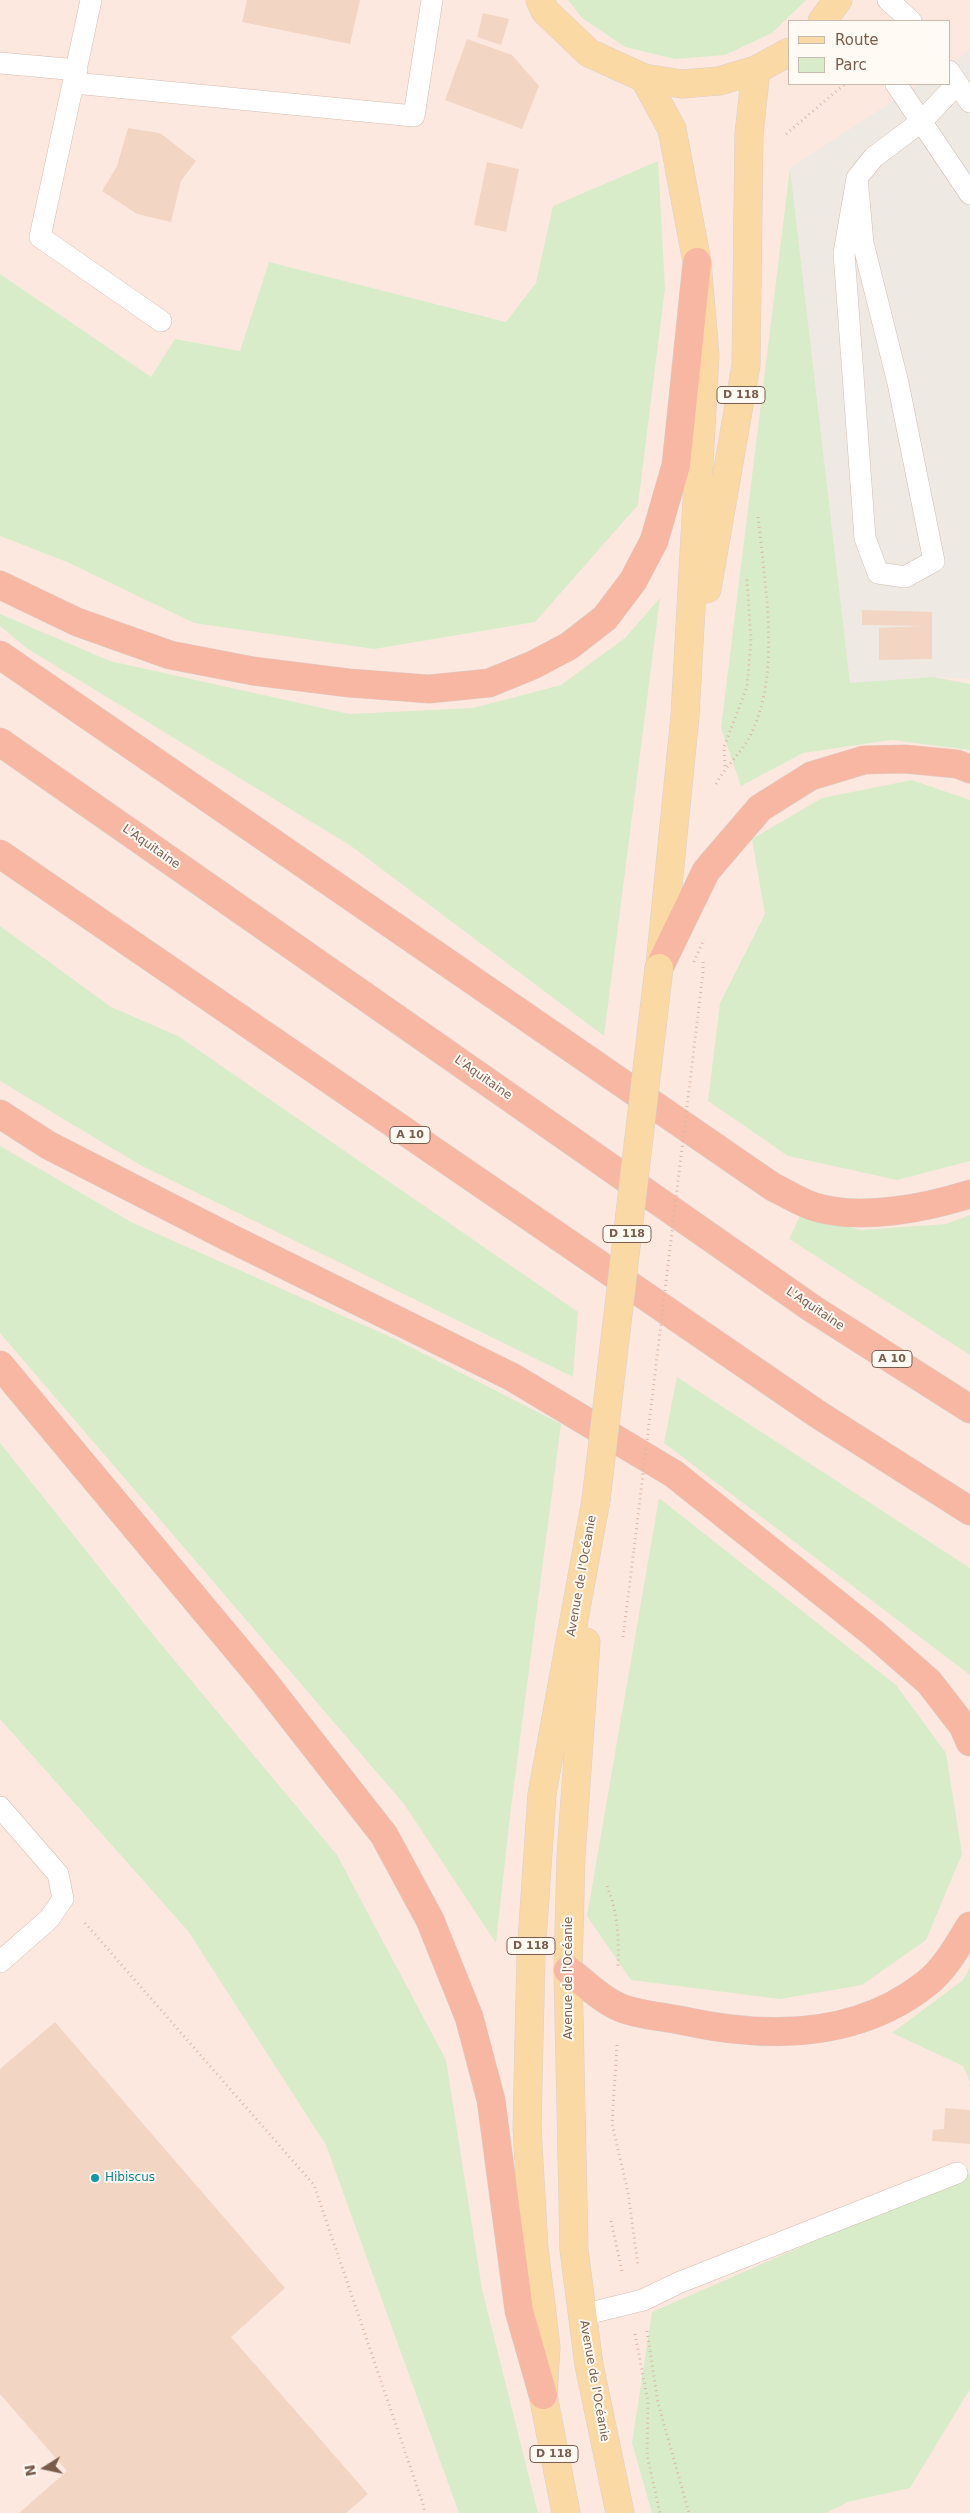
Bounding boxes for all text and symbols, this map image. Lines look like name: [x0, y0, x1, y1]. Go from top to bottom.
legend: [788, 20, 950, 85]
text: Route: [835, 31, 879, 49]
text: Parc: [835, 56, 867, 74]
road number: D 118: [717, 386, 765, 404]
street label: L'Aquitaine: [119, 822, 183, 872]
street label: L'Aquitaine: [451, 1053, 515, 1103]
road number: A 10: [390, 1126, 430, 1144]
road number: D 118: [603, 1226, 651, 1242]
street label: L'Aquitaine: [783, 1284, 847, 1334]
road number: A 10: [872, 1350, 912, 1368]
street label: Avenue de l'Océanie: [564, 1514, 600, 1638]
street label: Avenue de l'Océanie: [562, 1917, 576, 2039]
road number: D 118: [507, 1938, 555, 1954]
place label: Hibiscus: [105, 2171, 155, 2185]
marker: Hibiscus: [89, 2172, 101, 2184]
street label: Avenue de l'Océanie: [576, 2319, 612, 2443]
north arrow: [20, 2443, 70, 2493]
road number: D 118: [530, 2446, 578, 2462]
text: N: [21, 2463, 39, 2478]

